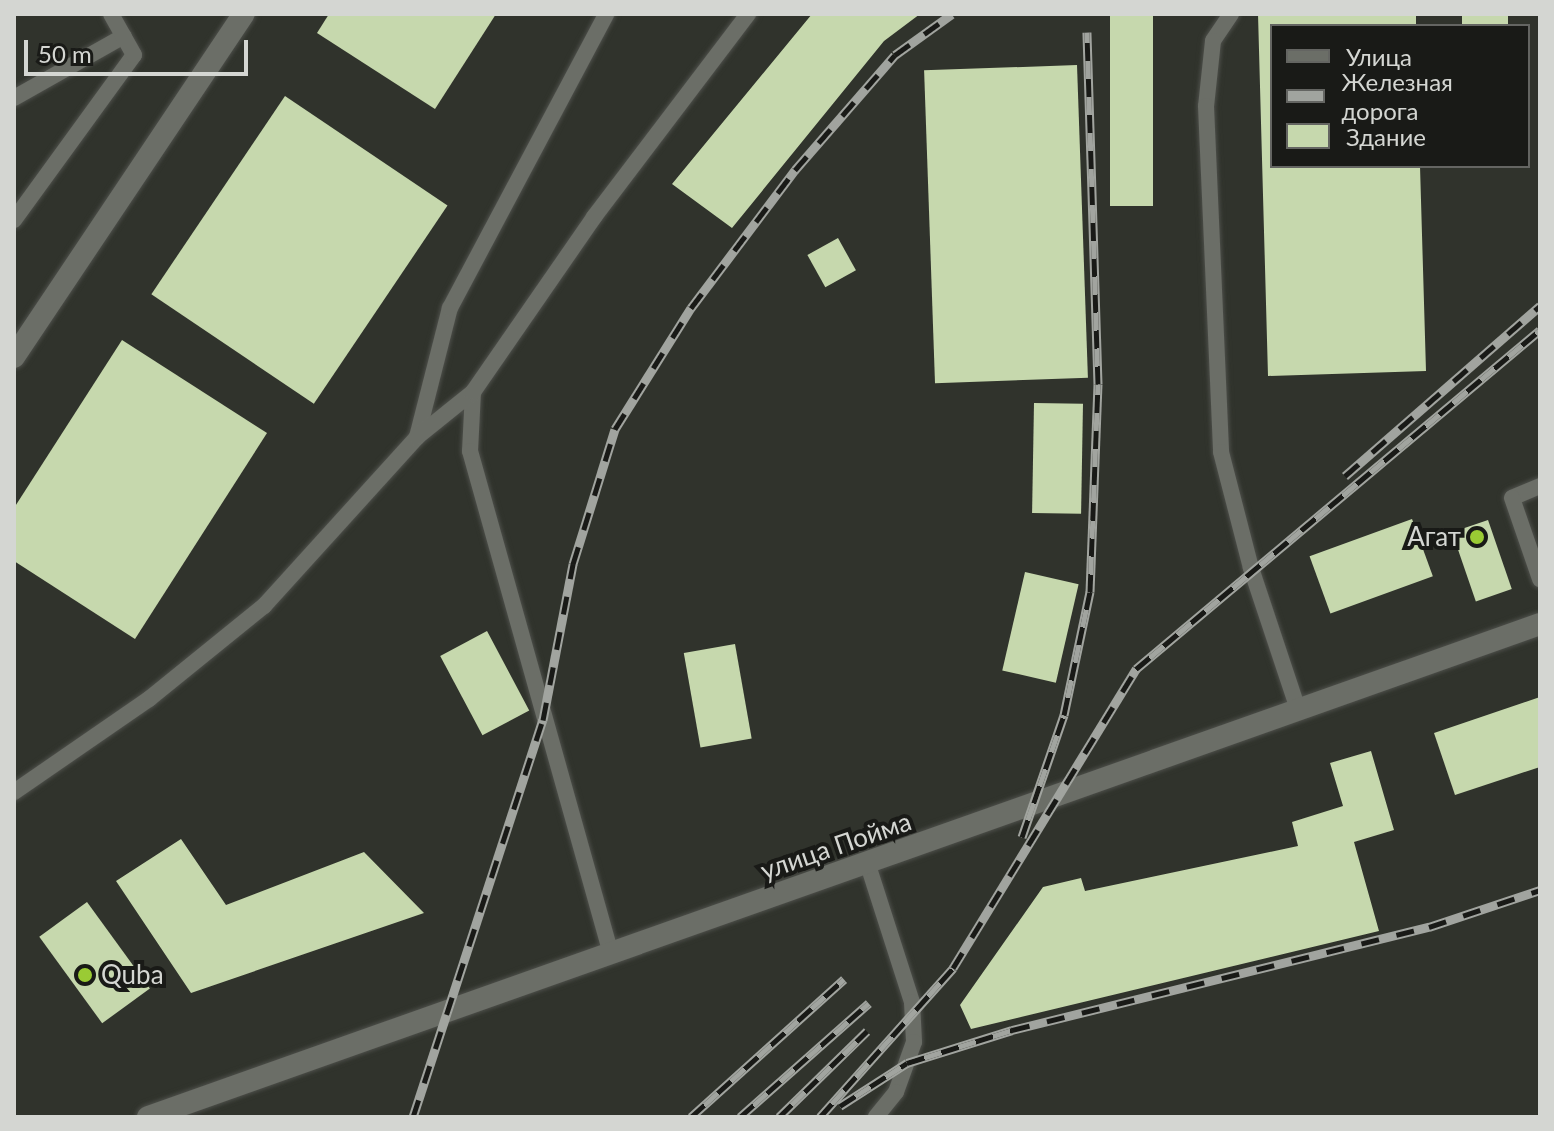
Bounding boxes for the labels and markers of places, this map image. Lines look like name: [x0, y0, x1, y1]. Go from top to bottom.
place label: Агат: [1407, 521, 1461, 553]
marker: Агат: [1468, 528, 1486, 546]
place label: Quba: [101, 959, 164, 991]
marker: Quba: [76, 966, 94, 984]

